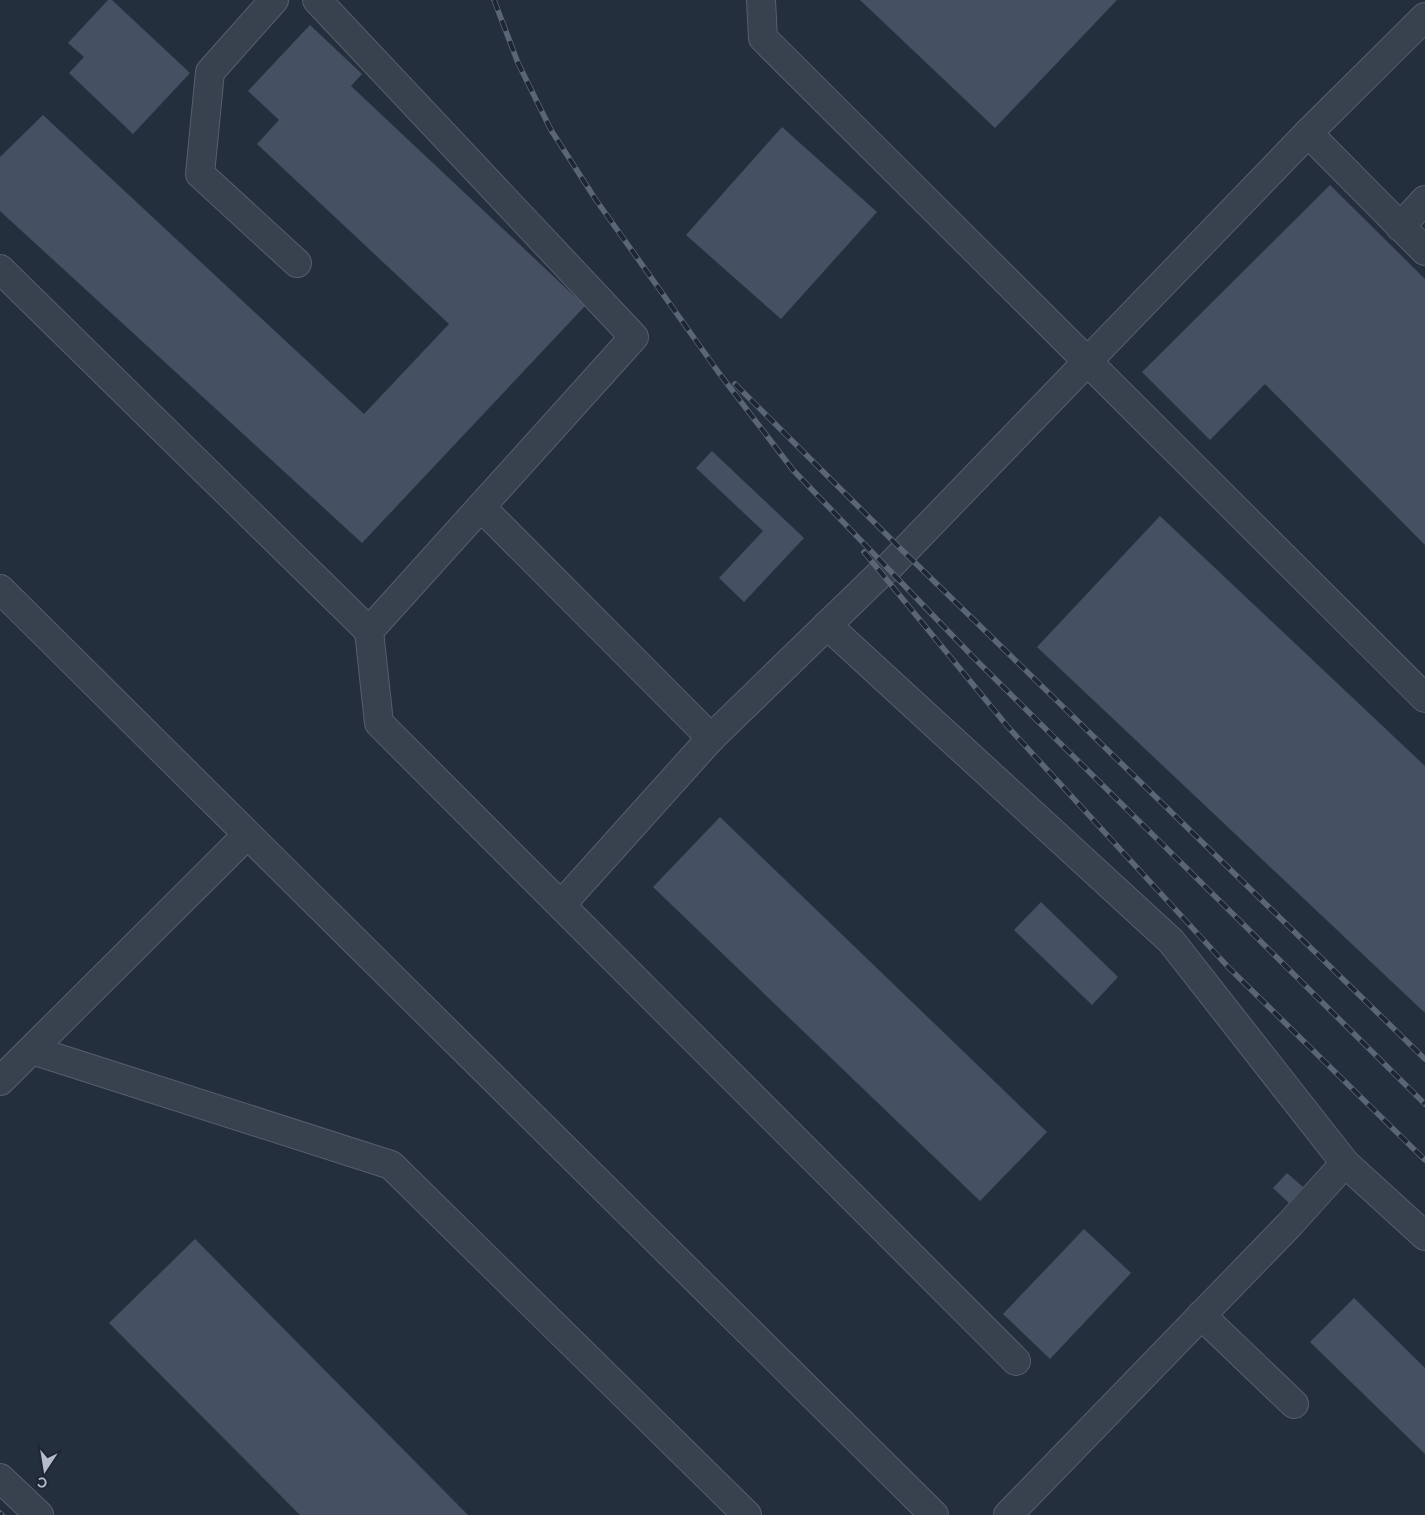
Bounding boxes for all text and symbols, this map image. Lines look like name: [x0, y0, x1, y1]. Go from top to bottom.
north arrow: [20, 1445, 70, 1495]
text: С: [36, 1474, 49, 1492]

